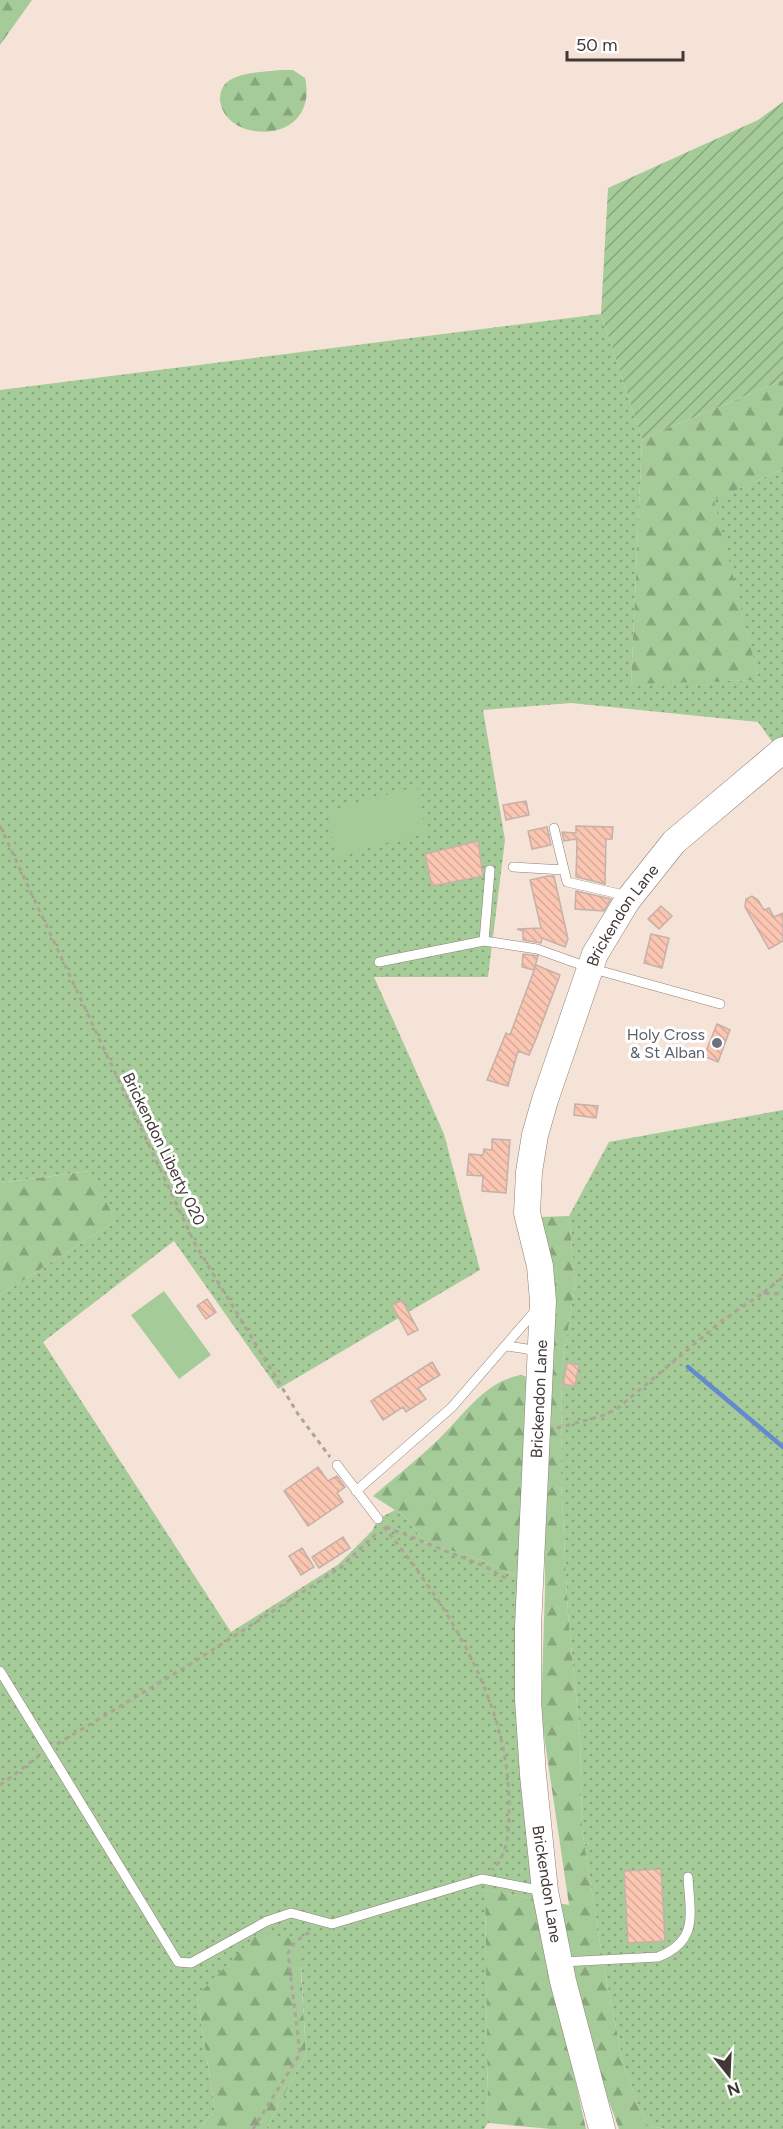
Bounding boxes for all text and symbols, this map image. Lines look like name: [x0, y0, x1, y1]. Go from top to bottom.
scale bar: [567, 24, 682, 62]
text: 50 m: [576, 34, 618, 56]
street label: Brickendon Lane: [582, 860, 662, 969]
place label: Holy Cross & St Alban: [627, 1025, 705, 1062]
marker: Holy Cross & St Alban: [710, 1036, 724, 1050]
street label: Brickendon Liberty 020: [119, 1069, 209, 1229]
street label: Brickendon Lane: [526, 1339, 551, 1459]
street label: Brickendon Lane: [528, 1824, 566, 1944]
north arrow: [699, 2045, 759, 2105]
text: N: [725, 2078, 742, 2100]

